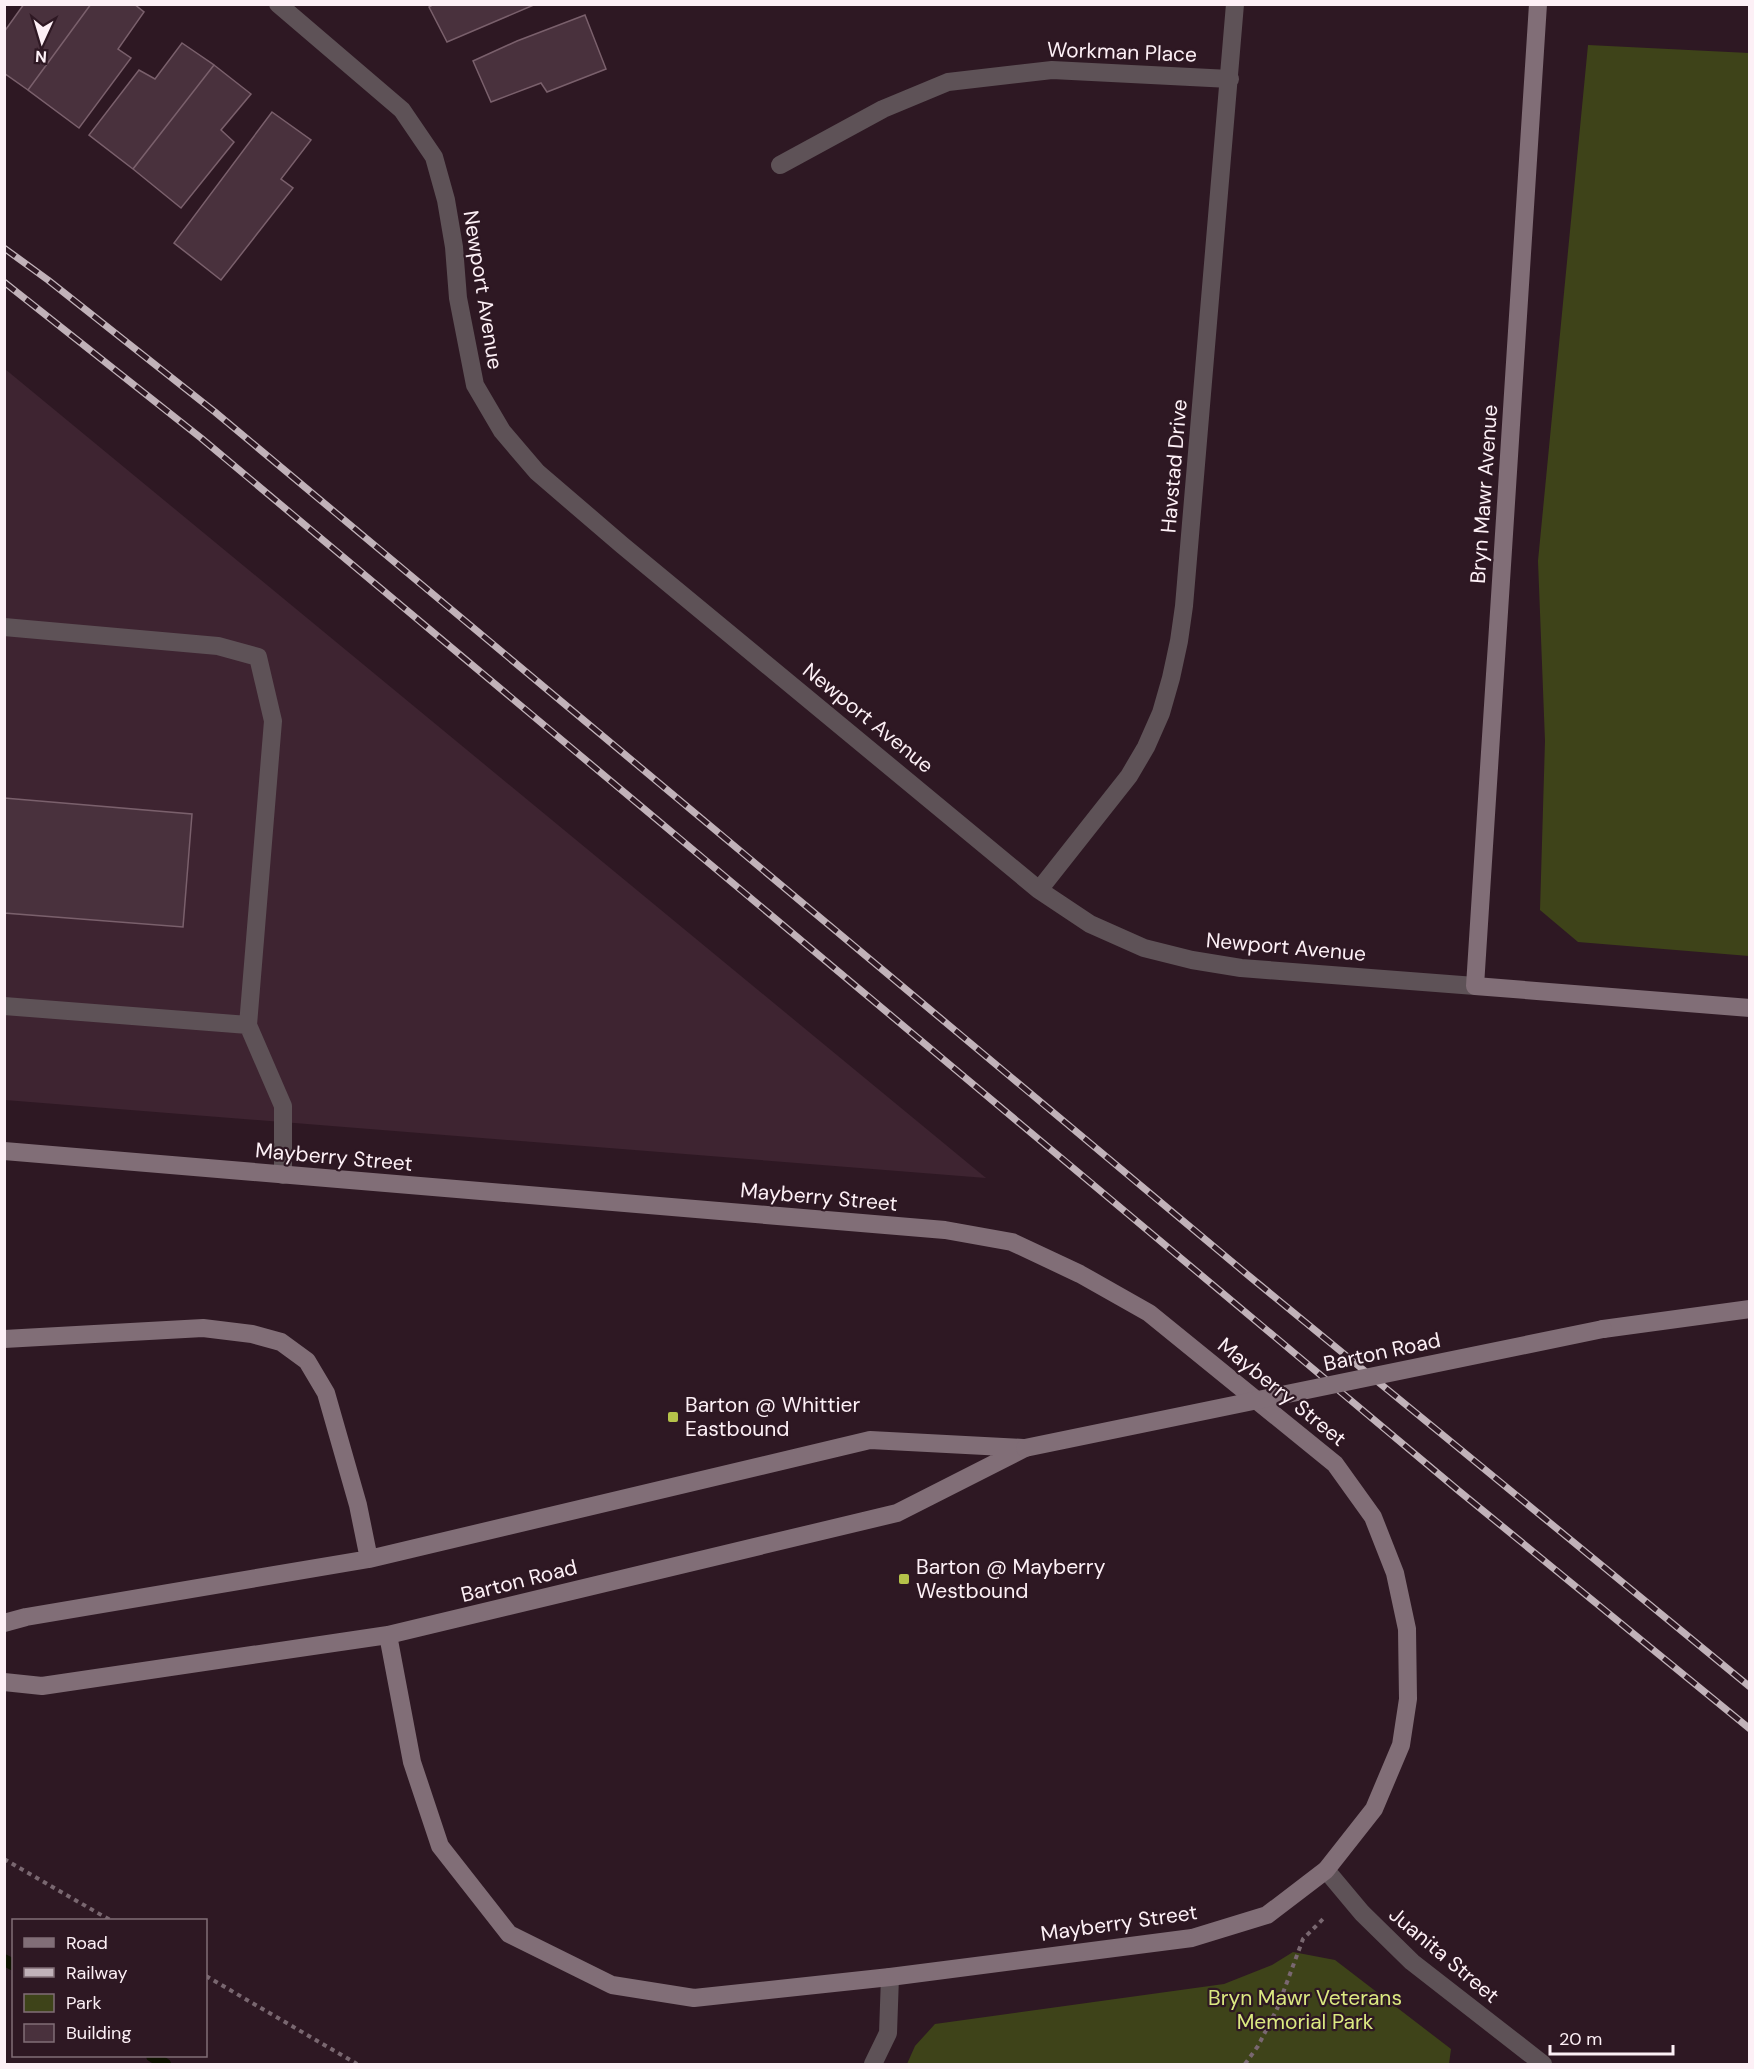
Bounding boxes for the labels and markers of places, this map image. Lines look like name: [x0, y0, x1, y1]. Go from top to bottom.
place label: Barton @ Whittier Eastbound: [685, 1391, 860, 1443]
marker: Barton @ Whittier Eastbound: [666, 1410, 680, 1424]
place label: Barton @ Mayberry Westbound: [916, 1553, 1106, 1605]
marker: Barton @ Mayberry Westbound: [897, 1572, 911, 1586]

